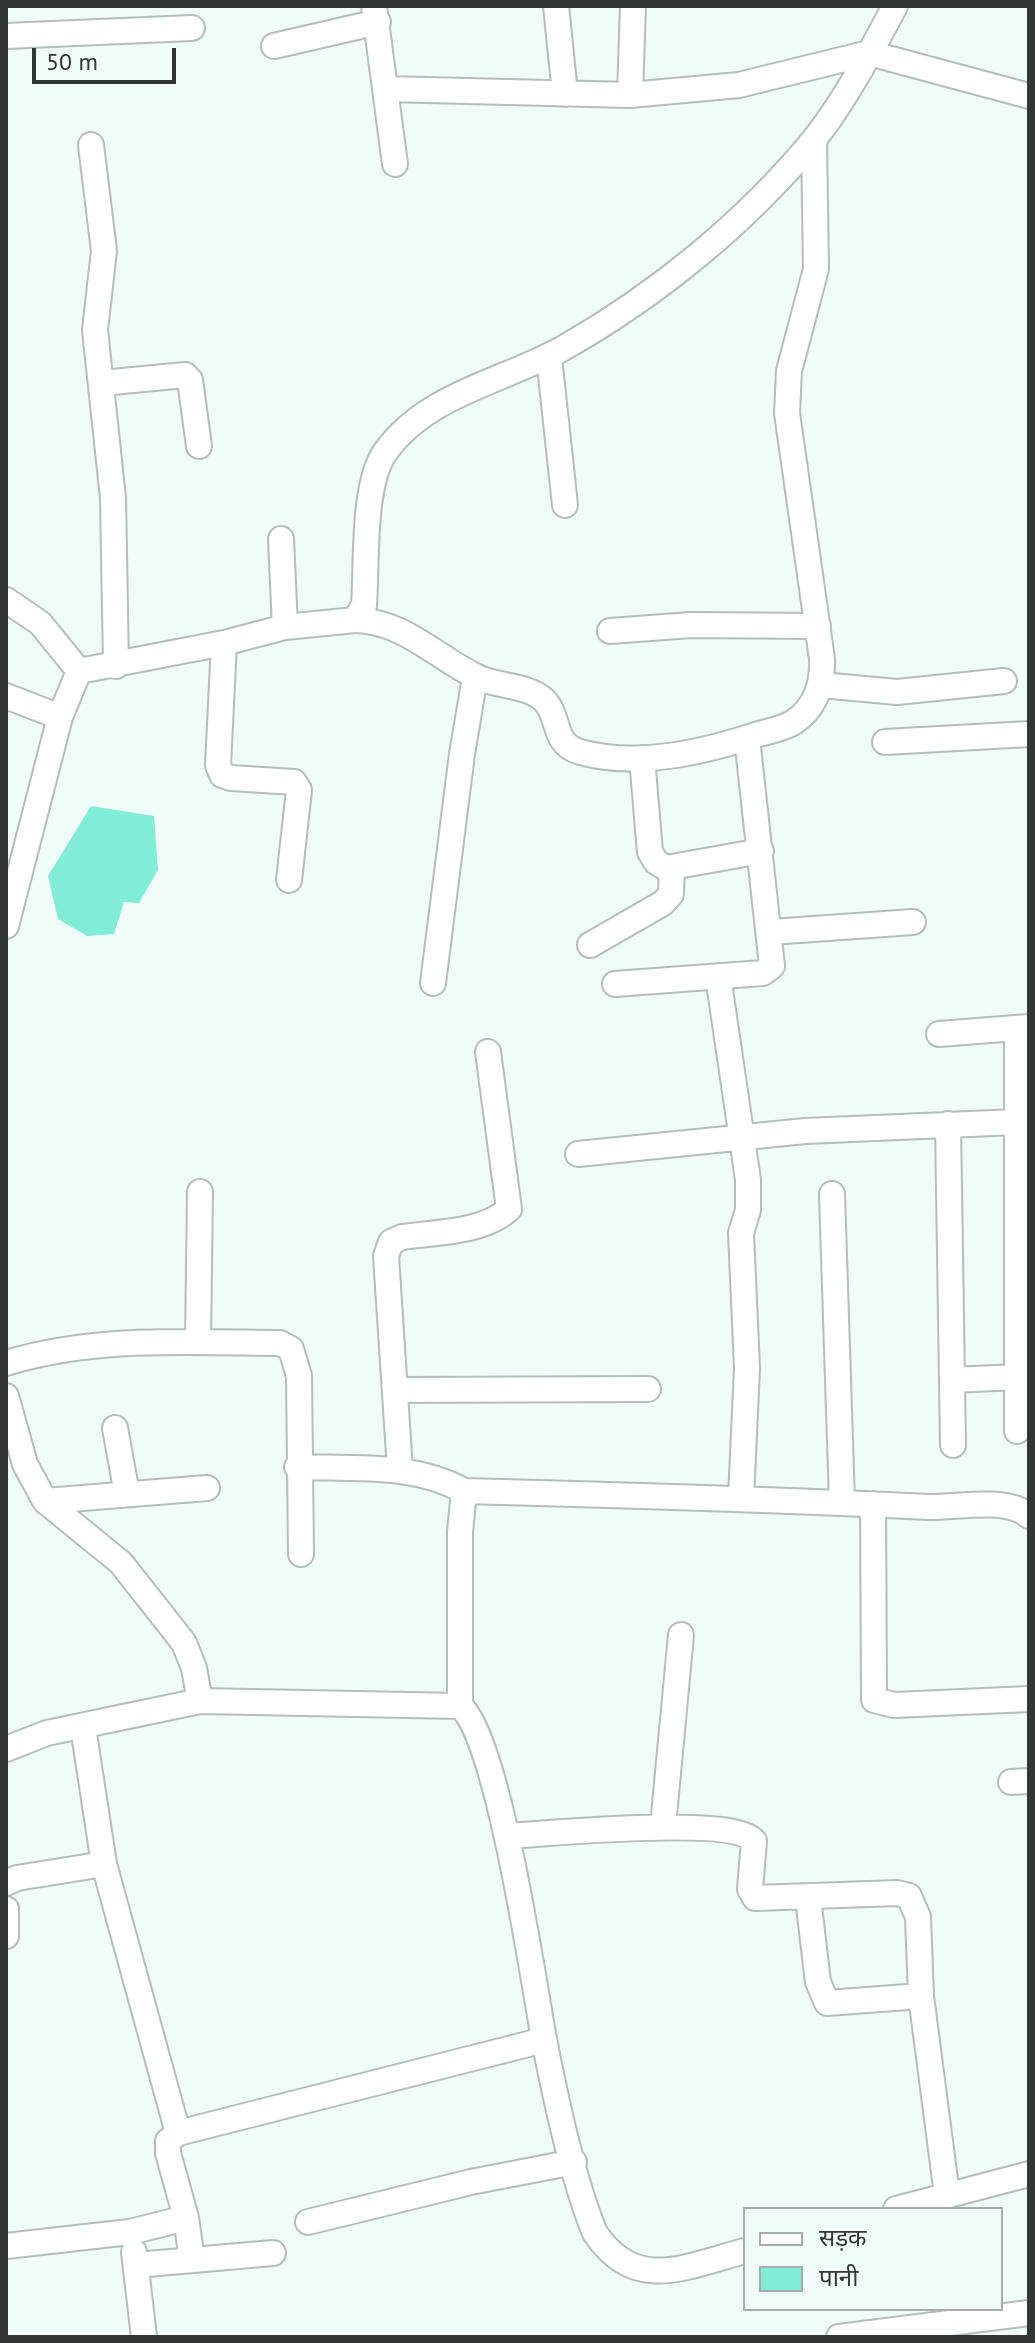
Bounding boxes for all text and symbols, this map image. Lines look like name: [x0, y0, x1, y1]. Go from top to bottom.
scale bar: [36, 32, 180, 82]
text: 50 m: [46, 46, 98, 77]
legend: [743, 2207, 1003, 2311]
text: सड़क: [819, 2222, 867, 2253]
text: पानी: [819, 2262, 858, 2293]

